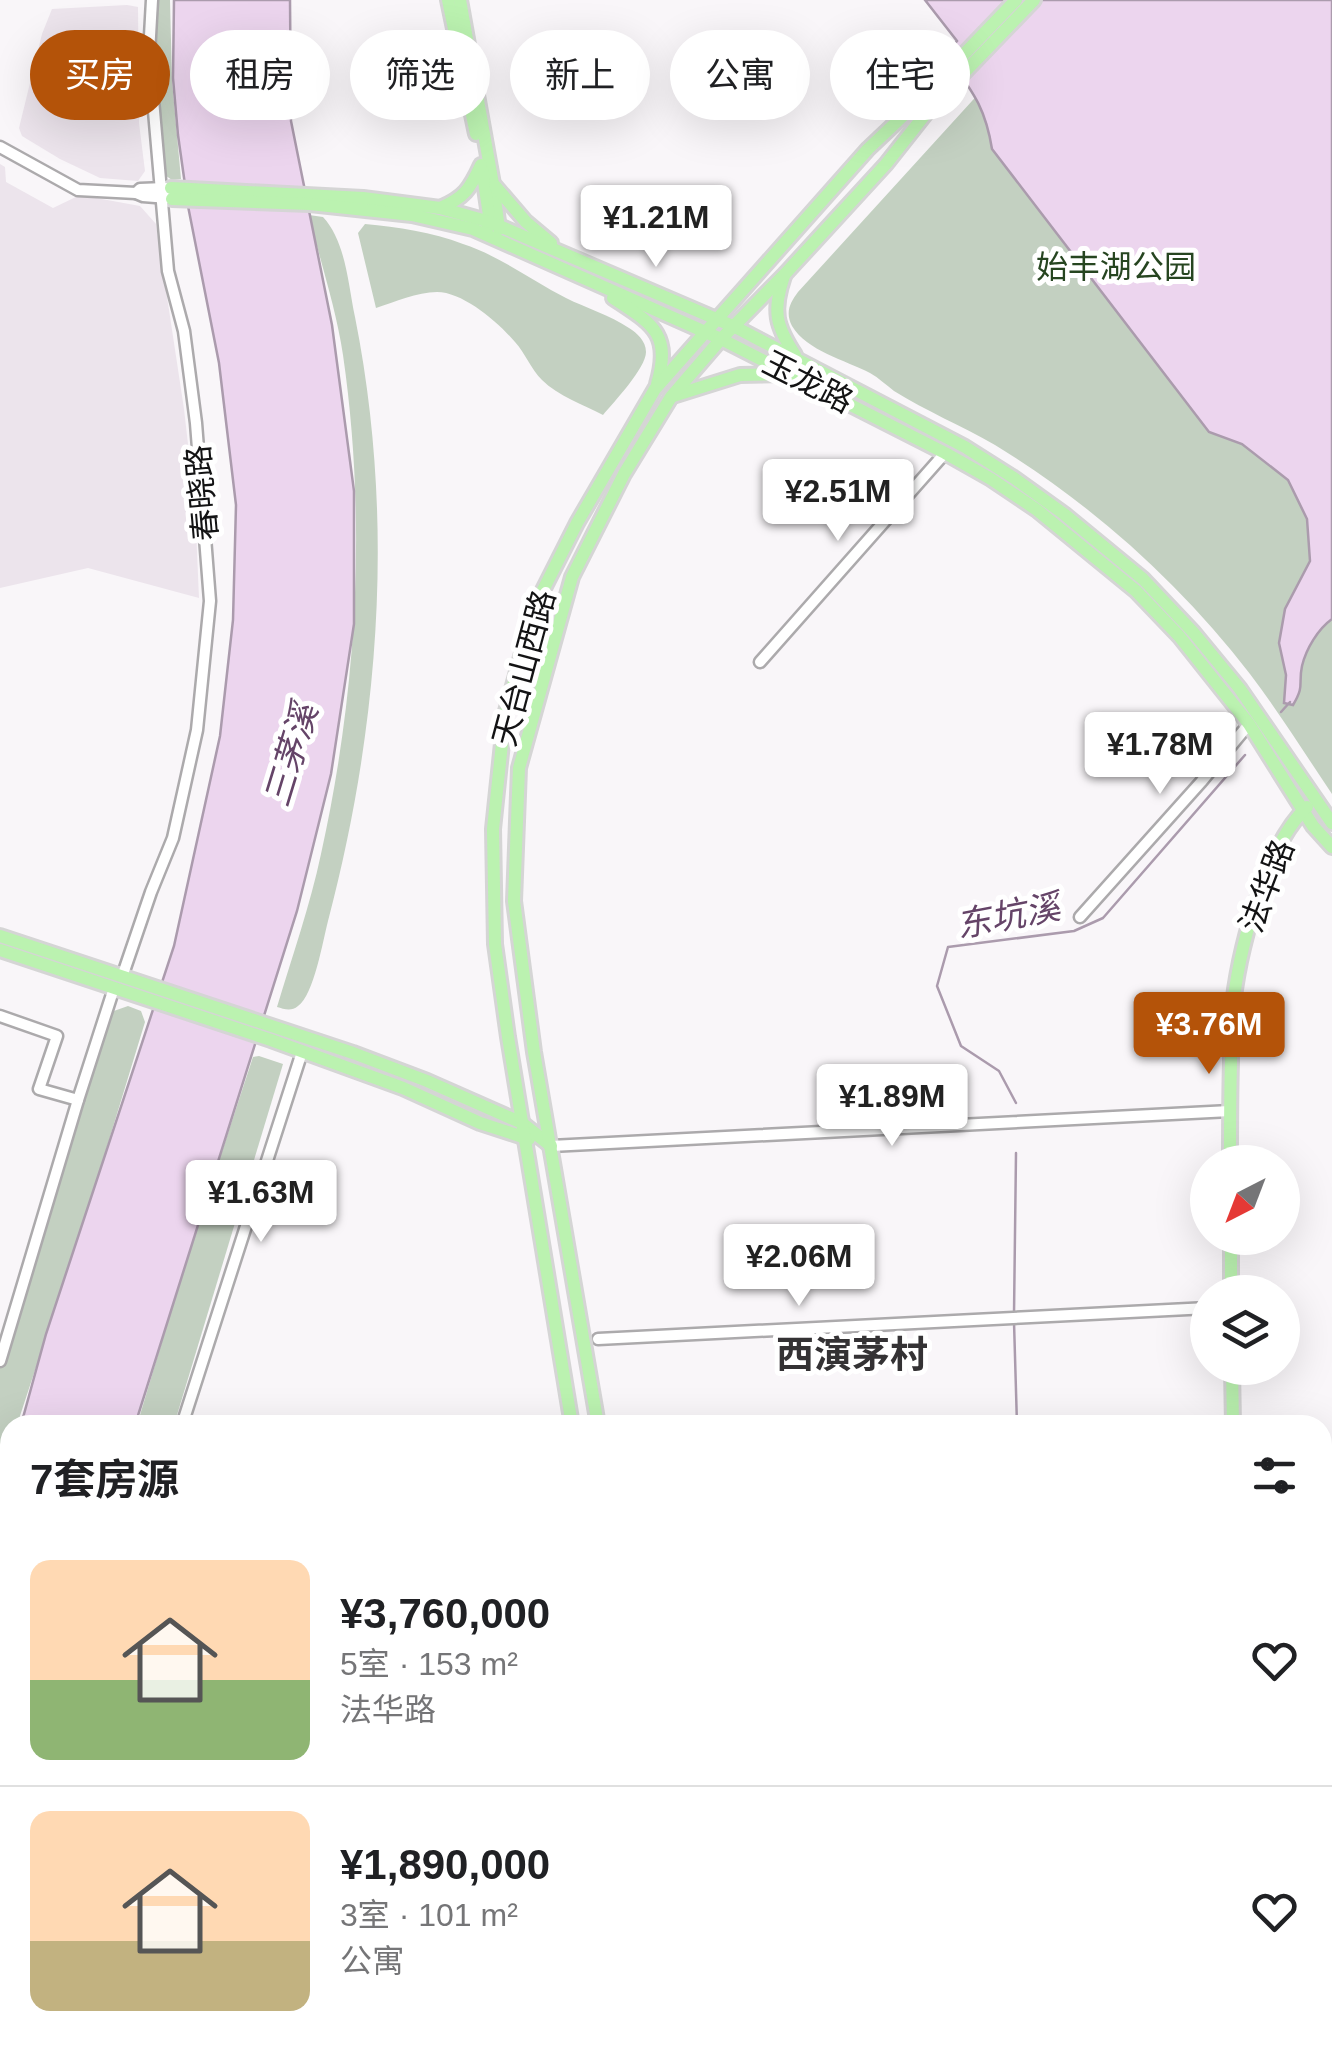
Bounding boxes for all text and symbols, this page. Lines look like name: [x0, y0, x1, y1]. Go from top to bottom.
chip: 买房: [30, 30, 170, 120]
chip: 租房: [190, 30, 330, 120]
chip: 筛选: [350, 30, 490, 120]
chip: 新上: [510, 30, 650, 120]
chip: 公寓: [670, 30, 810, 120]
chip: 住宅: [830, 30, 970, 120]
pin: ¥1.21M: [575, 185, 737, 270]
text: ¥1.21M: [603, 199, 709, 235]
park label: 始丰湖公园: [1036, 249, 1196, 285]
street label: 玉龙路: [757, 344, 859, 420]
street label: 春晓路: [180, 444, 224, 542]
pin: ¥2.51M: [757, 459, 919, 544]
text: ¥2.51M: [785, 473, 891, 509]
street label: 天台山西路: [486, 586, 562, 750]
water label: 三茅溪: [257, 695, 326, 811]
pin: ¥1.78M: [1079, 712, 1241, 797]
text: ¥1.78M: [1107, 726, 1213, 762]
street label: 法华路: [1233, 835, 1301, 937]
water label: 东坑溪: [953, 886, 1067, 945]
pin: ¥3.76M: [1128, 992, 1290, 1077]
text: ¥3.76M: [1156, 1006, 1262, 1042]
pin: ¥1.89M: [811, 1064, 973, 1149]
text: ¥1.89M: [839, 1078, 945, 1114]
north arrow: [1190, 1145, 1300, 1255]
map controls: [1190, 1145, 1300, 1385]
pin: ¥1.63M: [180, 1160, 342, 1245]
text: ¥1.63M: [208, 1174, 314, 1210]
pin: ¥2.06M: [718, 1224, 880, 1309]
text: ¥2.06M: [746, 1238, 852, 1274]
button: layers: [1190, 1275, 1300, 1385]
district label: 西演茅村: [776, 1334, 928, 1376]
icon: filters: [1247, 1448, 1302, 1503]
text: 7套房源: [30, 1456, 179, 1503]
text: ¥3,760,000: [340, 1590, 550, 1637]
icon: home: [110, 1600, 230, 1720]
icon: heart: [1247, 1633, 1302, 1688]
text: 5室 · 153 m²: [340, 1646, 518, 1682]
text: 法华路: [340, 1692, 436, 1728]
text: ¥1,890,000: [340, 1841, 550, 1888]
icon: home: [110, 1851, 230, 1971]
icon: heart: [1247, 1884, 1302, 1939]
text: 3室 · 101 m²: [340, 1897, 518, 1933]
text: 公寓: [340, 1943, 404, 1979]

